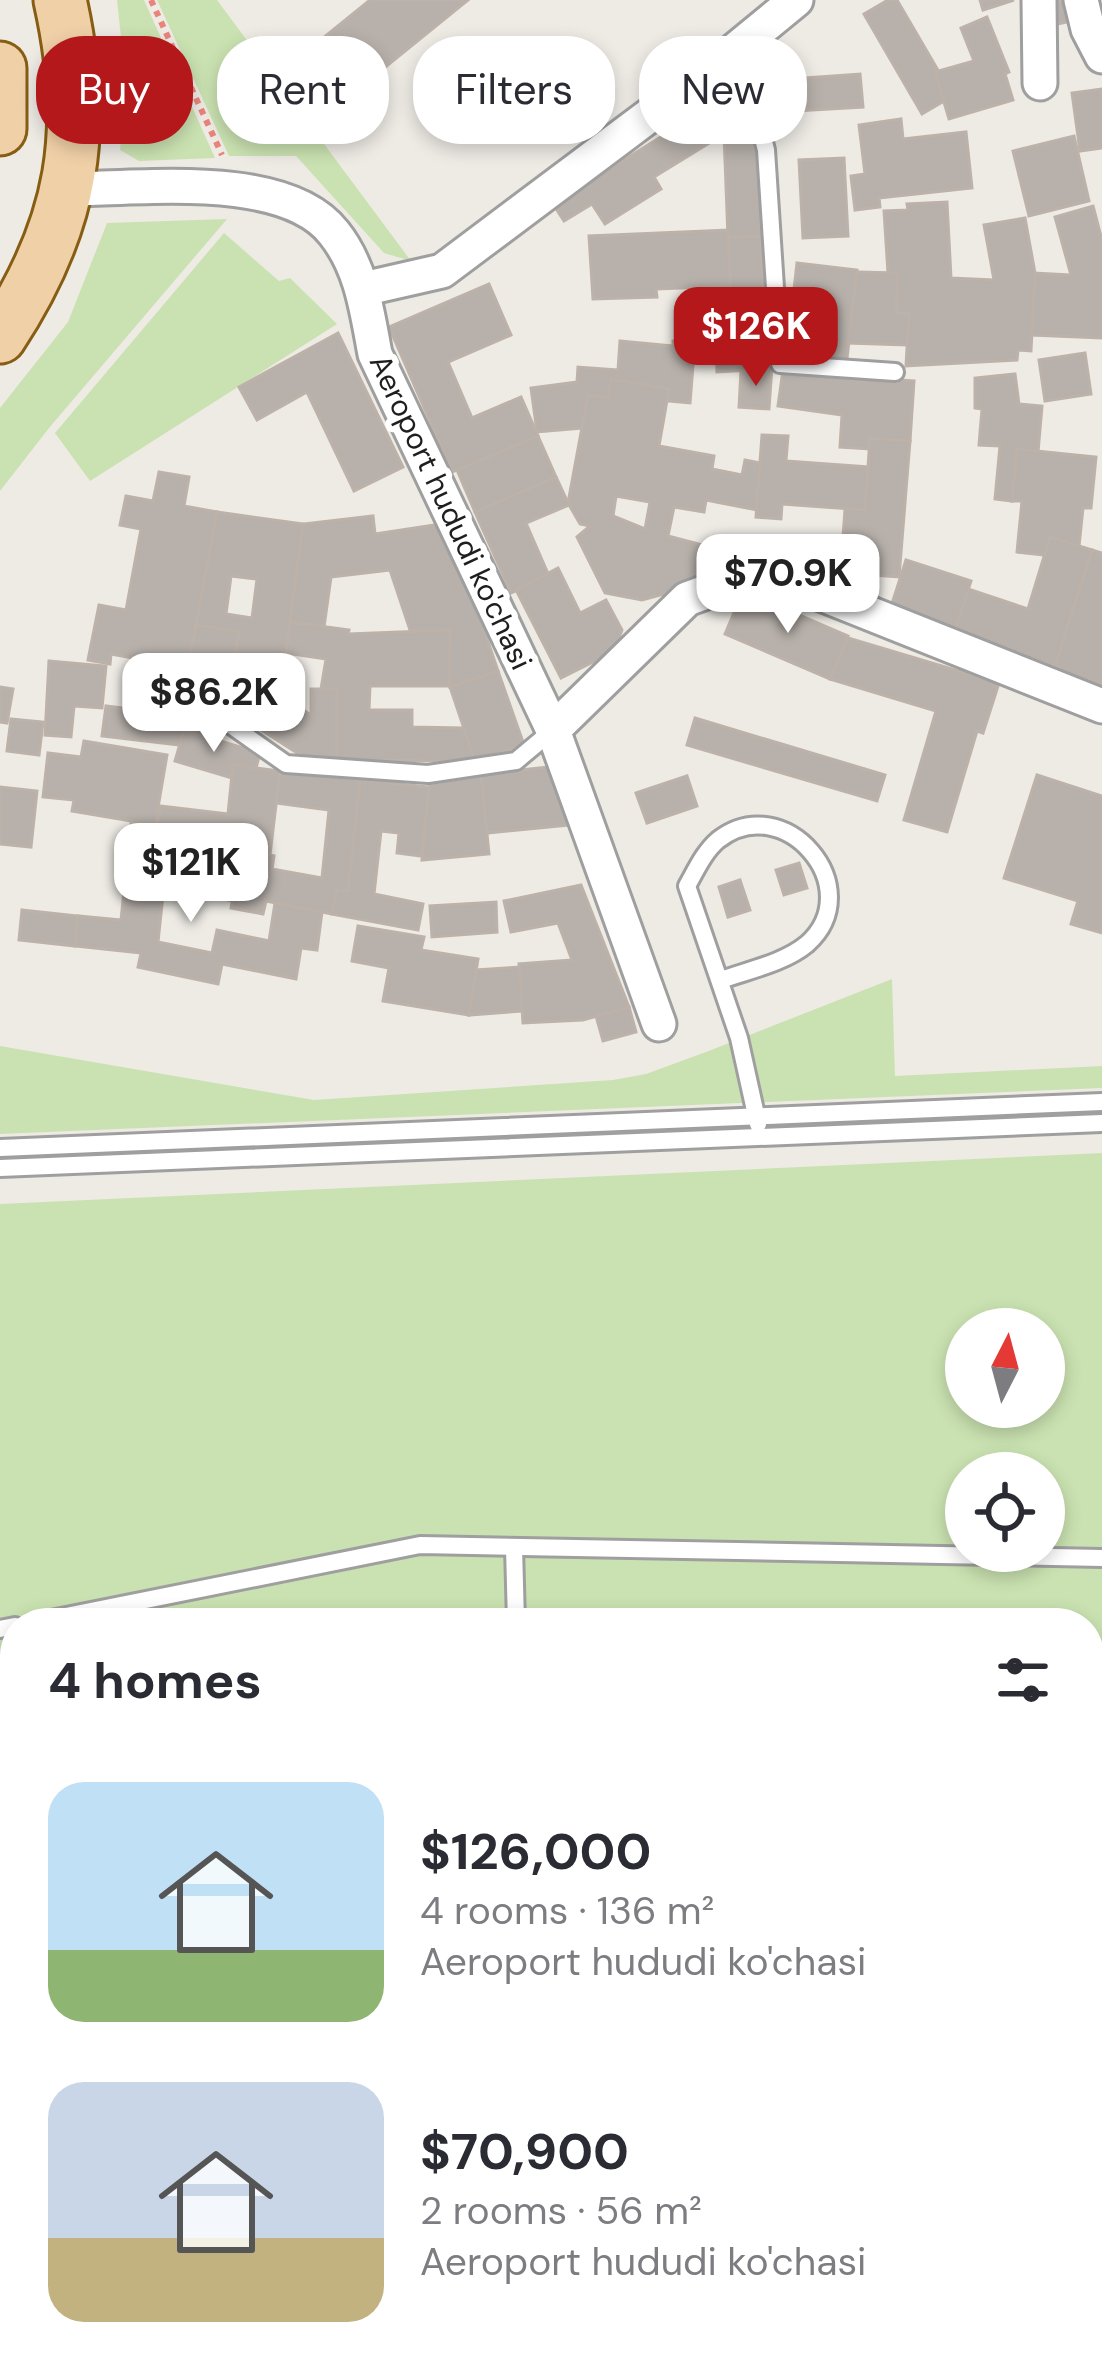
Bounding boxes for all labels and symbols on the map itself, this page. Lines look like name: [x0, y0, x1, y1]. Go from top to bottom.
pin: $126K: [672, 287, 840, 389]
street label: Aeroport hududi ko'chasi: [361, 348, 541, 676]
pin: $70.9K: [690, 534, 886, 636]
pin: $86.2K: [116, 653, 312, 755]
pin: $121K: [107, 823, 275, 925]
north arrow: [945, 1308, 1065, 1428]

